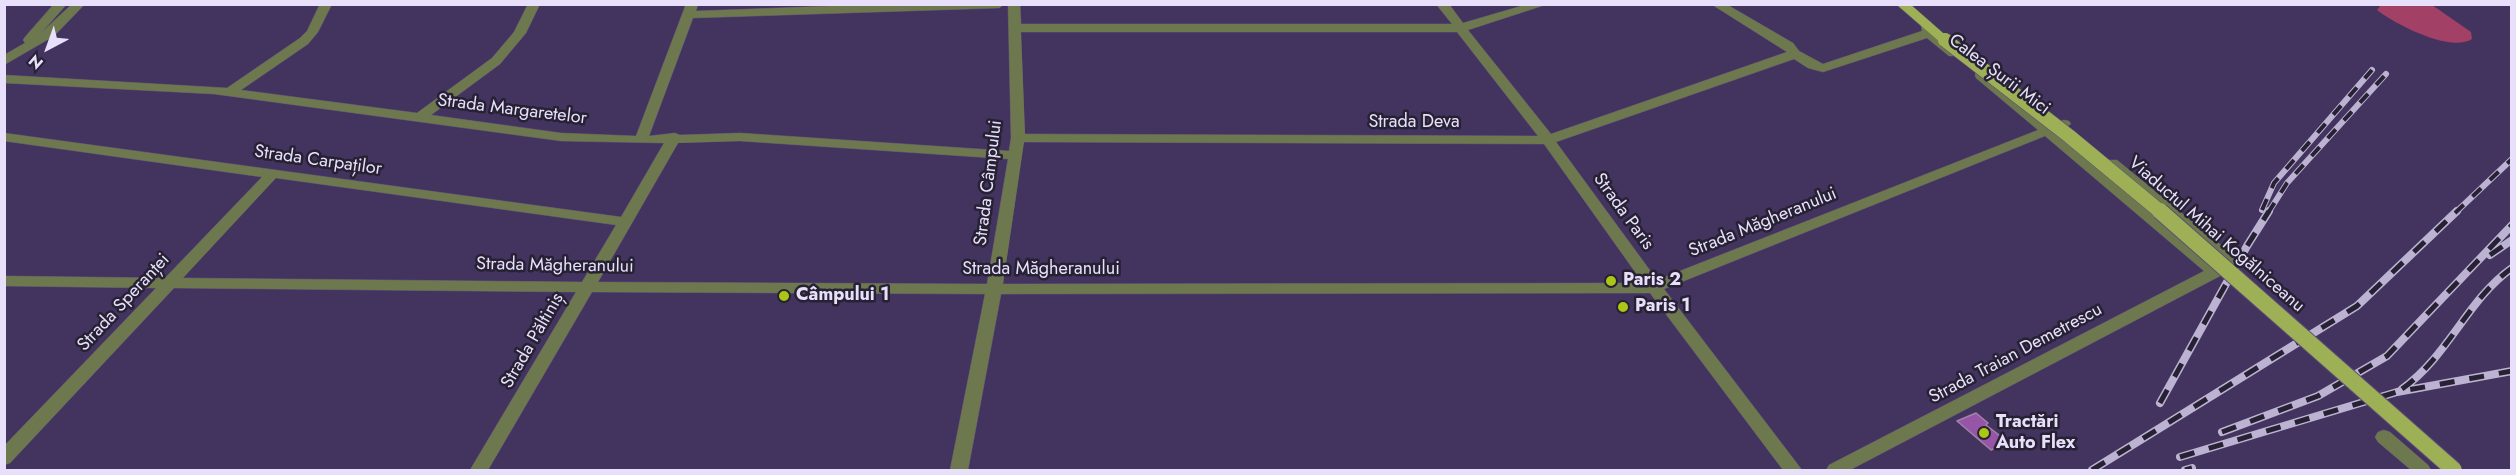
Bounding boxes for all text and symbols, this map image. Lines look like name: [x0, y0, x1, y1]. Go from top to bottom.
north arrow: [18, 18, 78, 78]
street label: Calea Șurii Mici: [1944, 30, 2054, 120]
text: N: [24, 49, 48, 75]
street label: Strada Margaretelor: [436, 90, 588, 130]
street label: Strada Deva: [1368, 112, 1460, 134]
street label: Strada Câmpului: [971, 119, 1007, 247]
street label: Strada Carpaților: [253, 141, 383, 181]
street label: Viaductul Mihai Kogălniceanu: [2123, 153, 2309, 317]
street label: Strada Paris: [1588, 169, 1658, 255]
street label: Strada Măgheranului: [1686, 183, 1840, 263]
street label: Strada Speranței: [73, 250, 175, 356]
street label: Strada Măgheranului: [476, 254, 634, 278]
street label: Strada Măgheranului: [962, 259, 1120, 281]
place label: Paris 2: [1623, 270, 1681, 292]
marker: Paris 2: [1604, 274, 1618, 288]
place label: Câmpului 1: [796, 285, 889, 307]
marker: Câmpului 1: [777, 289, 791, 303]
street label: Strada Păltiniș: [497, 290, 569, 392]
place label: Paris 1: [1635, 296, 1691, 318]
street label: Strada Traian Demetrescu: [1926, 299, 2106, 409]
marker: Paris 1: [1616, 300, 1630, 314]
place label: Tractări Auto Flex: [1996, 412, 2075, 454]
marker: Tractări Auto Flex: [1977, 426, 1991, 440]

